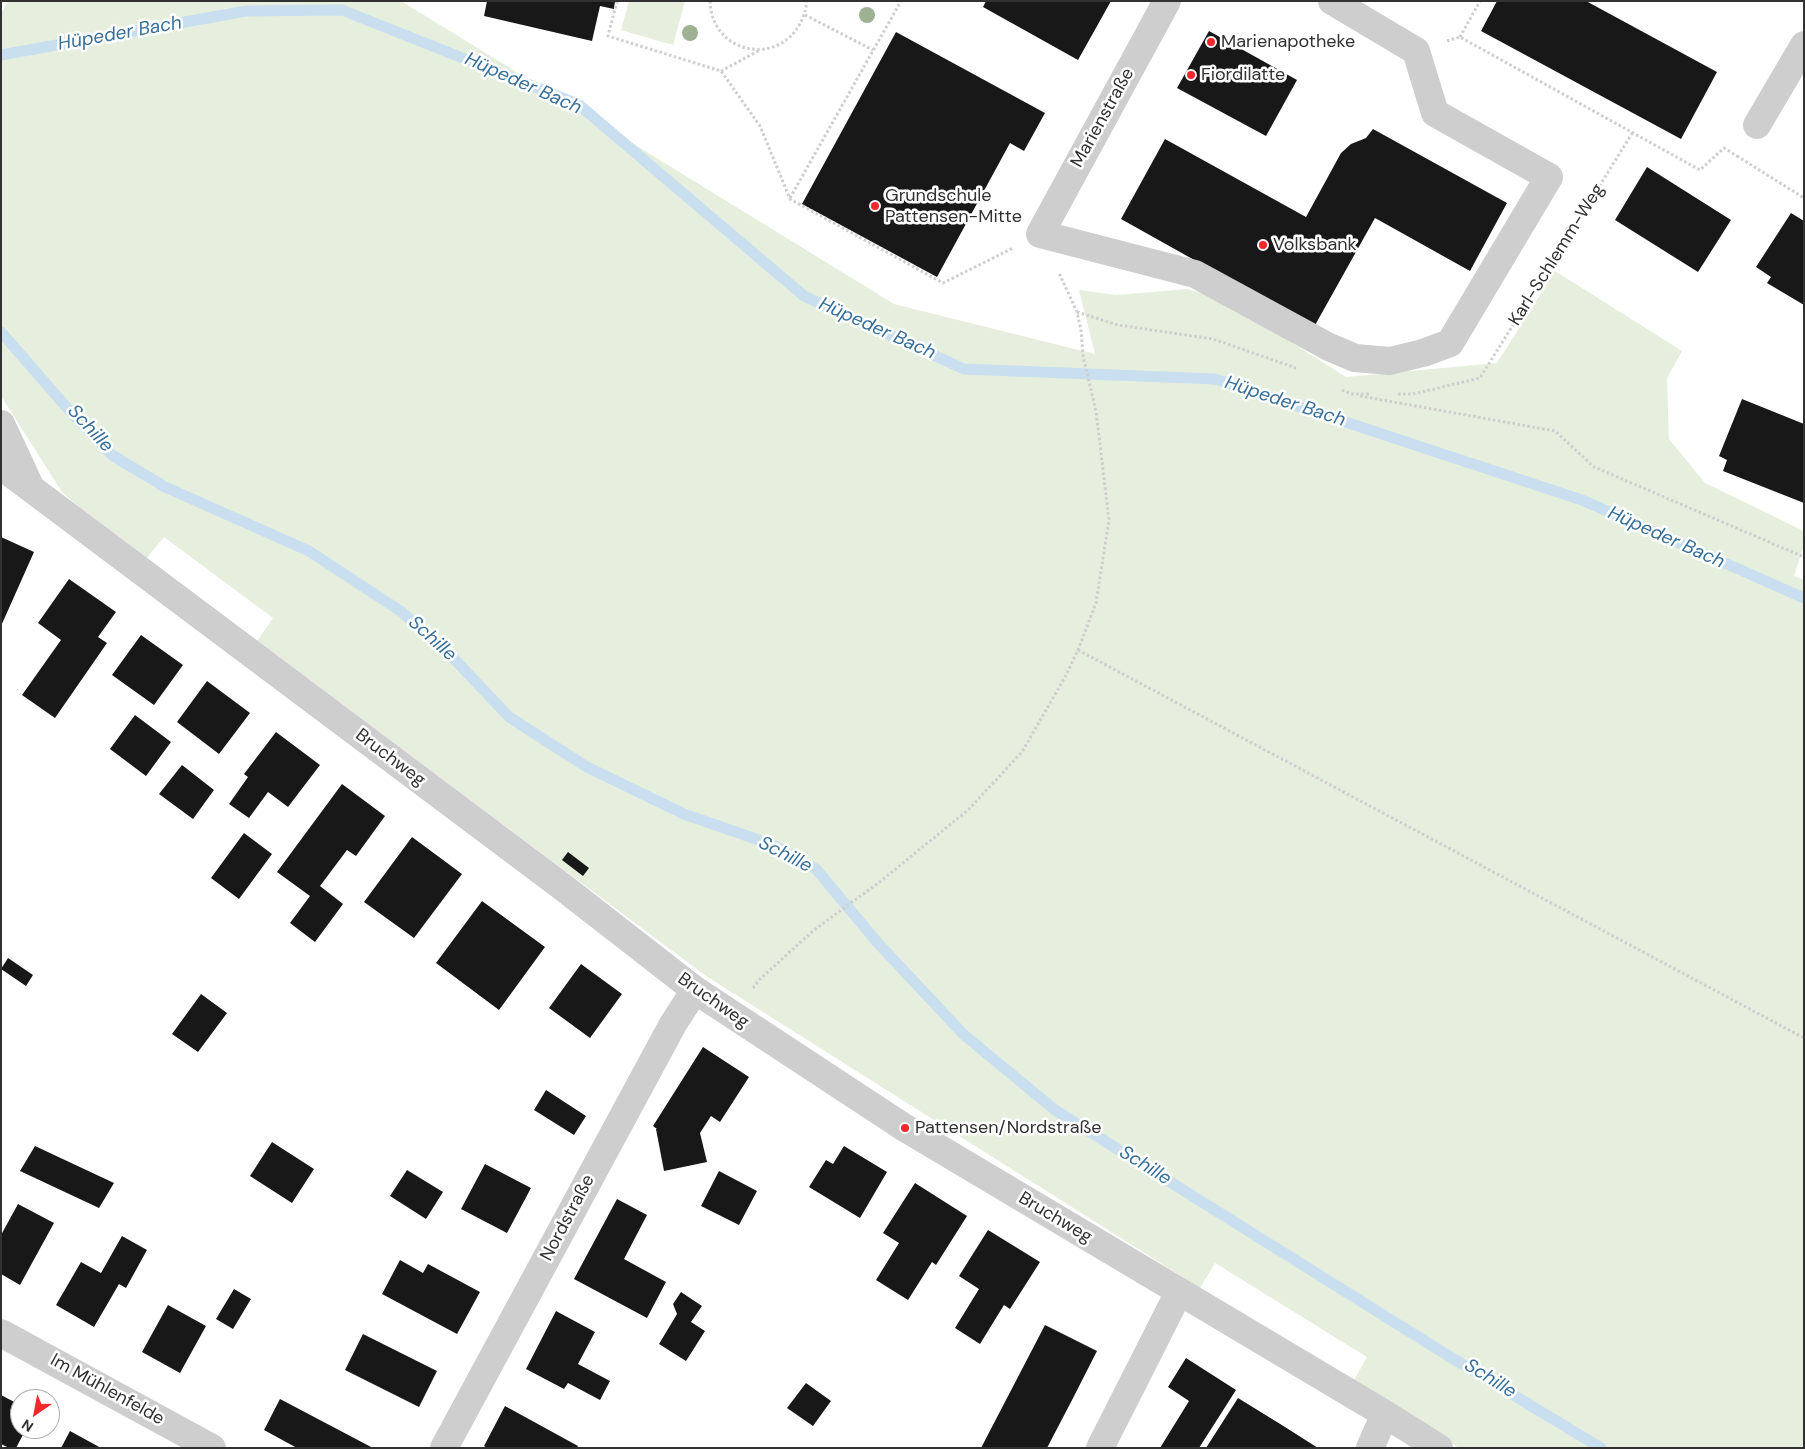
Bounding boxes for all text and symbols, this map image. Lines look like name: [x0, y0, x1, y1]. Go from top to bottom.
water label: Hüpeder Bach: [56, 12, 184, 56]
place label: Marienapotheke: [1221, 31, 1355, 53]
marker: Marienapotheke: [1205, 36, 1217, 48]
water label: Hüpeder Bach: [461, 48, 585, 120]
street label: Marienstraße: [1067, 64, 1139, 172]
place label: Fiordilatte: [1201, 64, 1285, 86]
marker: Fiordilatte: [1185, 69, 1197, 81]
street label: Karl-Schlemm-Weg: [1505, 180, 1609, 330]
place label: Grundschule Pattensen-Mitte: [885, 185, 1022, 228]
marker: Grundschule Pattensen-Mitte: [869, 200, 881, 212]
place label: Volksbank: [1273, 234, 1357, 256]
marker: Volksbank: [1257, 239, 1269, 251]
water label: Hüpeder Bach: [815, 293, 939, 365]
water label: Hüpeder Bach: [1222, 372, 1348, 432]
water label: Schille: [62, 400, 118, 458]
water label: Hüpeder Bach: [1604, 502, 1728, 574]
water label: Schille: [403, 612, 461, 666]
street label: Bruchweg: [351, 725, 429, 791]
water label: Schille: [754, 832, 816, 878]
street label: Bruchweg: [673, 969, 753, 1033]
place label: Pattensen/Nordstraße: [915, 1117, 1101, 1139]
marker: Pattensen/Nordstraße: [899, 1122, 911, 1134]
water label: Schille: [1115, 1141, 1175, 1191]
street label: Nordstraße: [536, 1171, 600, 1265]
street label: Bruchweg: [1014, 1188, 1096, 1248]
street label: Im Mühlenfelde: [46, 1350, 168, 1430]
water label: Schille: [1460, 1354, 1520, 1404]
north arrow: [10, 1389, 60, 1439]
text: N: [18, 1415, 37, 1436]

